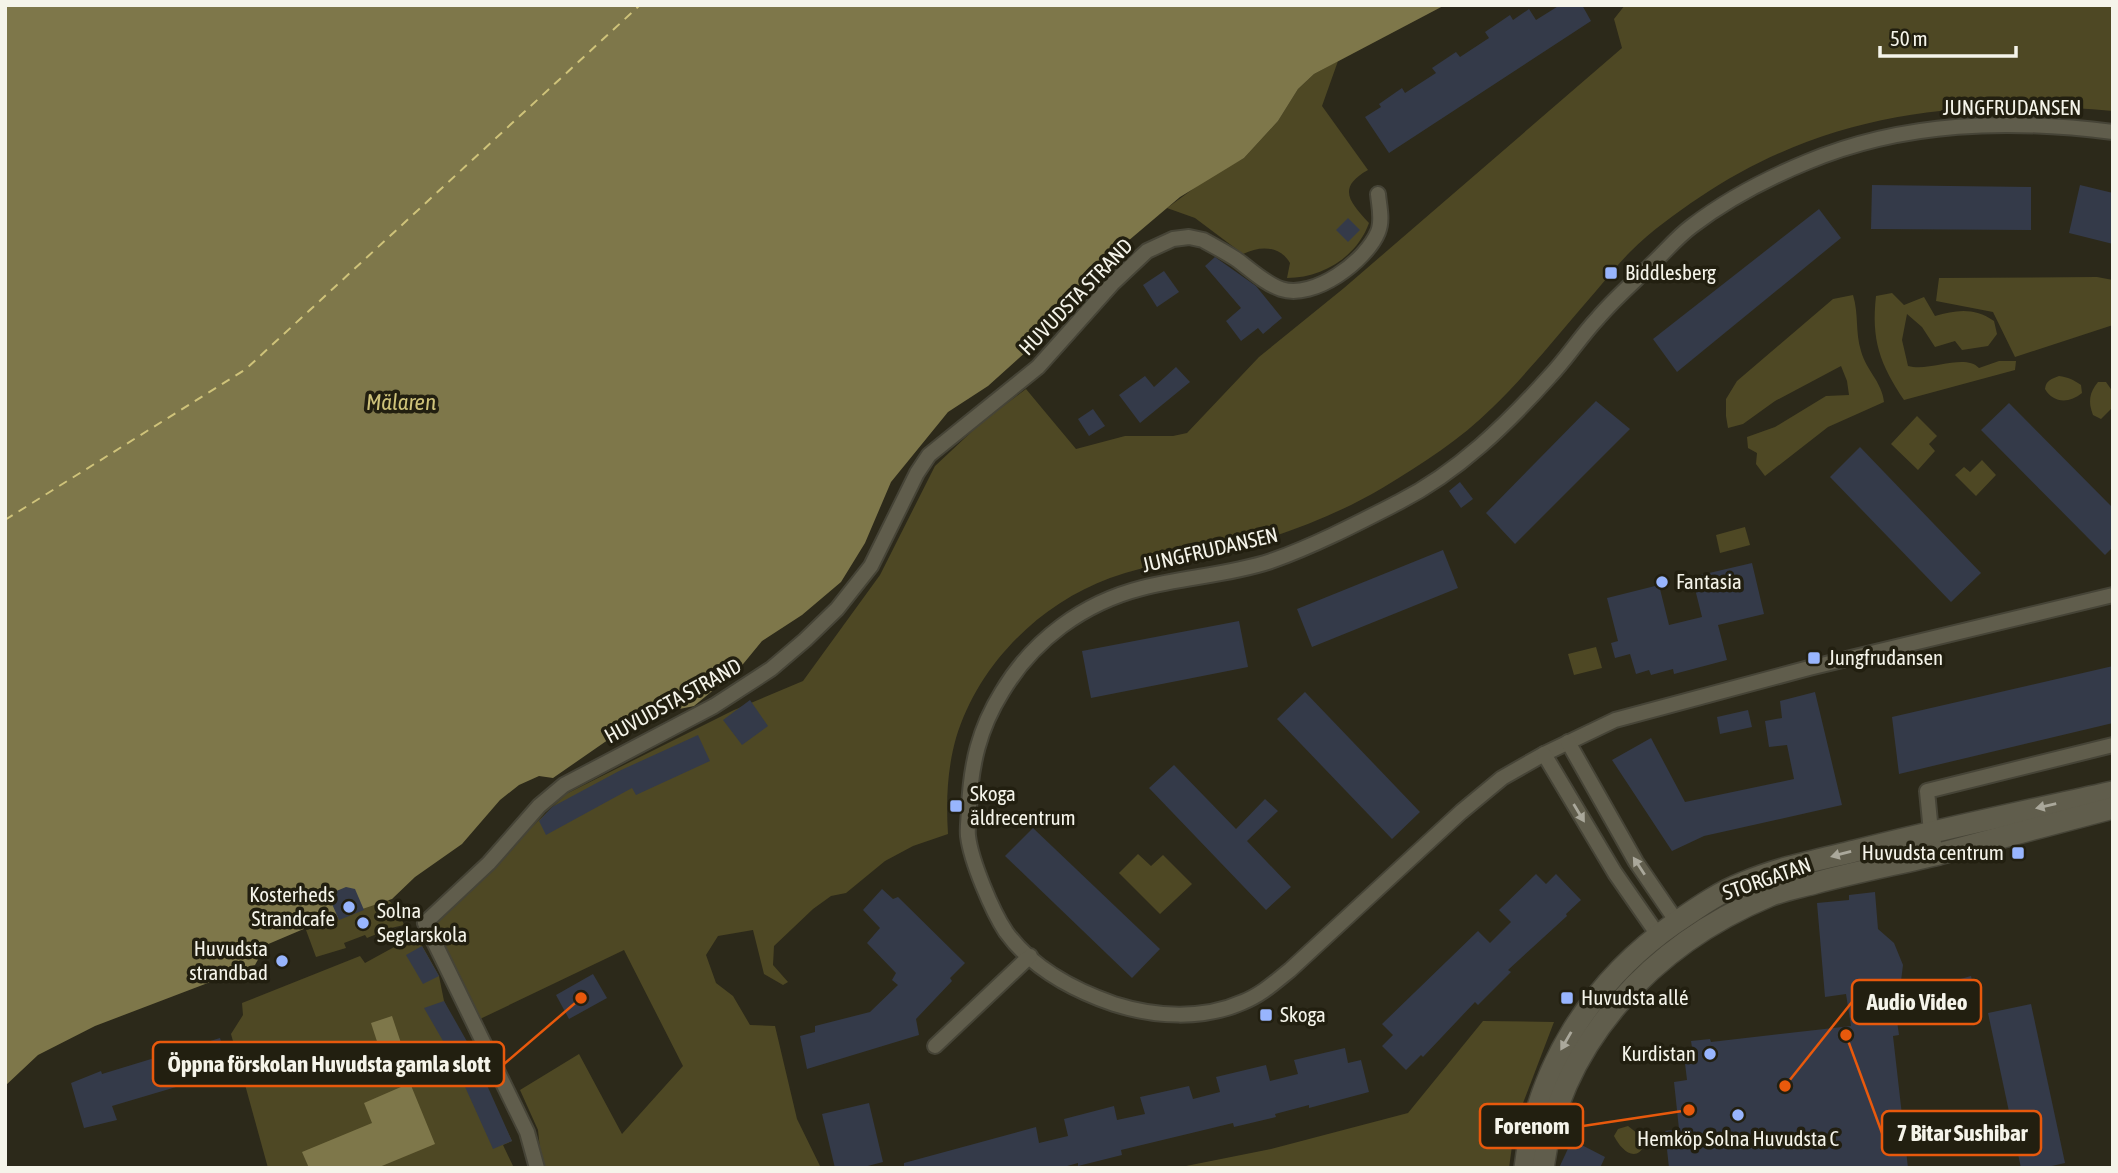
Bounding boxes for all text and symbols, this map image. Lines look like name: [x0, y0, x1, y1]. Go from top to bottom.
scale bar: [1880, 14, 2016, 58]
text: 50 m: [1890, 26, 1928, 50]
street label: JUNGFRUDANSEN: [1943, 95, 2081, 119]
street label: HUVUDSTA STRAND: [1014, 233, 1137, 359]
place label: Biddlesberg: [1625, 260, 1716, 284]
marker: Biddlesberg: [1603, 265, 1619, 281]
water label: Mälaren: [366, 389, 436, 415]
street label: JUNGFRUDANSEN: [1140, 522, 1280, 576]
place label: Fantasia: [1676, 569, 1742, 593]
marker: Fantasia: [1654, 574, 1670, 590]
place label: Jungfrudansen: [1828, 645, 1943, 669]
marker: Jungfrudansen: [1806, 650, 1822, 666]
street label: HUVUDSTA STRAND: [600, 653, 745, 748]
place label: Skoga äldrecentrum: [970, 781, 1076, 829]
marker: Skoga äldrecentrum: [948, 798, 964, 814]
one-way arrow: [2035, 801, 2057, 812]
one-way arrow: [1573, 803, 1585, 822]
place label: Huvudsta centrum: [1862, 840, 2004, 864]
marker: Huvudsta centrum: [2010, 845, 2026, 861]
one-way arrow: [1830, 849, 1852, 860]
street label: STORGATAN: [1719, 852, 1814, 904]
one-way arrow: [1632, 856, 1645, 875]
place label: Kosterheds Strandcafe: [249, 882, 335, 930]
place label: Solna Seglarskola: [377, 898, 467, 946]
marker: Kosterheds Strandcafe: [341, 899, 357, 915]
marker: Solna Seglarskola: [355, 915, 371, 931]
place label: Huvudsta strandbad: [189, 936, 268, 984]
marker: Huvudsta strandbad: [274, 953, 290, 969]
callout: Audio Video: [1852, 980, 1981, 1024]
place label: Huvudsta allé: [1581, 985, 1688, 1009]
text: Audio Video: [1865, 989, 1968, 1015]
marker: Huvudsta allé: [1559, 990, 1575, 1006]
place label: Skoga: [1280, 1002, 1326, 1026]
marker: Skoga: [1258, 1007, 1274, 1023]
one-way arrow: [1560, 1032, 1572, 1051]
place label: Kurdistan: [1621, 1041, 1696, 1065]
callout: Öppna förskolan Huvudsta gamla slott: [153, 1042, 504, 1086]
marker: Kurdistan: [1702, 1046, 1718, 1062]
text: Öppna förskolan Huvudsta gamla slott: [167, 1051, 491, 1077]
callout: Forenom: [1480, 1104, 1583, 1148]
marker: Hemköp Solna Huvudsta C: [1730, 1107, 1746, 1123]
callout: 7 Bitar Sushibar: [1882, 1111, 2041, 1155]
text: Forenom: [1494, 1113, 1570, 1139]
text: 7 Bitar Sushibar: [1896, 1120, 2029, 1146]
place label: Hemköp Solna Huvudsta C: [1637, 1126, 1840, 1150]

